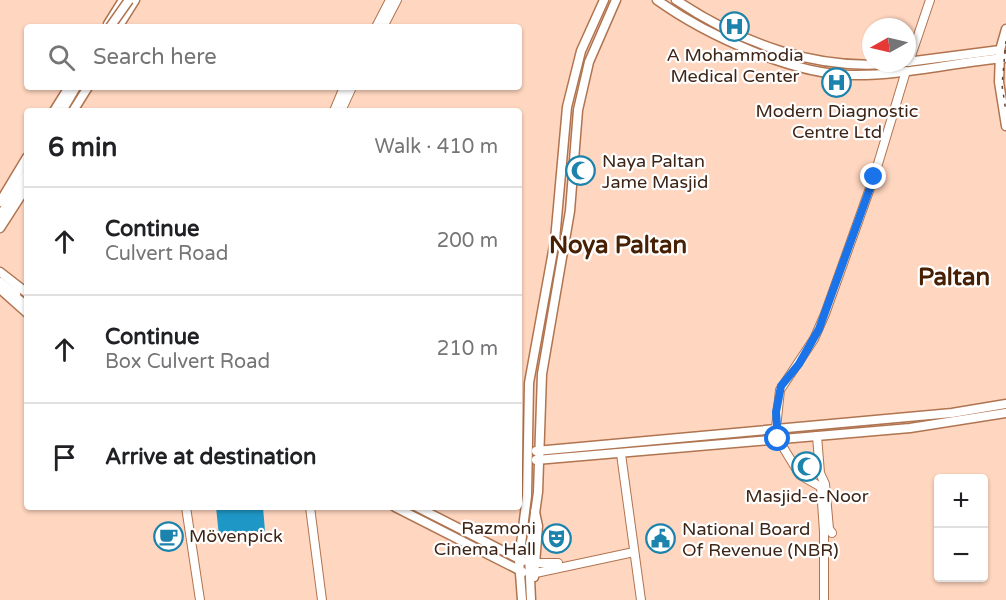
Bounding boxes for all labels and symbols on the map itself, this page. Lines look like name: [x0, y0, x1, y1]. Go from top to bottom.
hospital icon: A Mohammodia Medical Center: [719, 10, 751, 42]
north arrow: [862, 18, 916, 72]
place label: A Mohammodia Medical Center: [666, 44, 804, 87]
hospital icon: Modern Diagnostic Centre Ltd: [821, 66, 853, 98]
place label: Modern Diagnostic Centre Ltd: [756, 100, 918, 143]
place label: Naya Paltan Jame Masjid: [602, 150, 708, 193]
mosque icon: Naya Paltan Jame Masjid: [565, 155, 597, 187]
route end: [860, 163, 886, 189]
district label: Noya Paltan: [549, 231, 687, 260]
district label: Paltan: [918, 263, 990, 292]
route start: [764, 425, 790, 451]
mosque icon: Masjid-e-Noor: [791, 451, 823, 483]
place label: Masjid-e-Noor: [745, 485, 869, 507]
place label: Razmoni Cinema Hall: [434, 517, 536, 560]
place label: National Board Of Revenue (NBR): [682, 518, 839, 561]
cafe icon: Mövenpick: [152, 520, 184, 552]
theatre icon: Razmoni Cinema Hall: [541, 522, 573, 554]
public building icon: National Board Of Revenue (NBR): [645, 523, 677, 555]
place label: Mövenpick: [189, 525, 283, 547]

